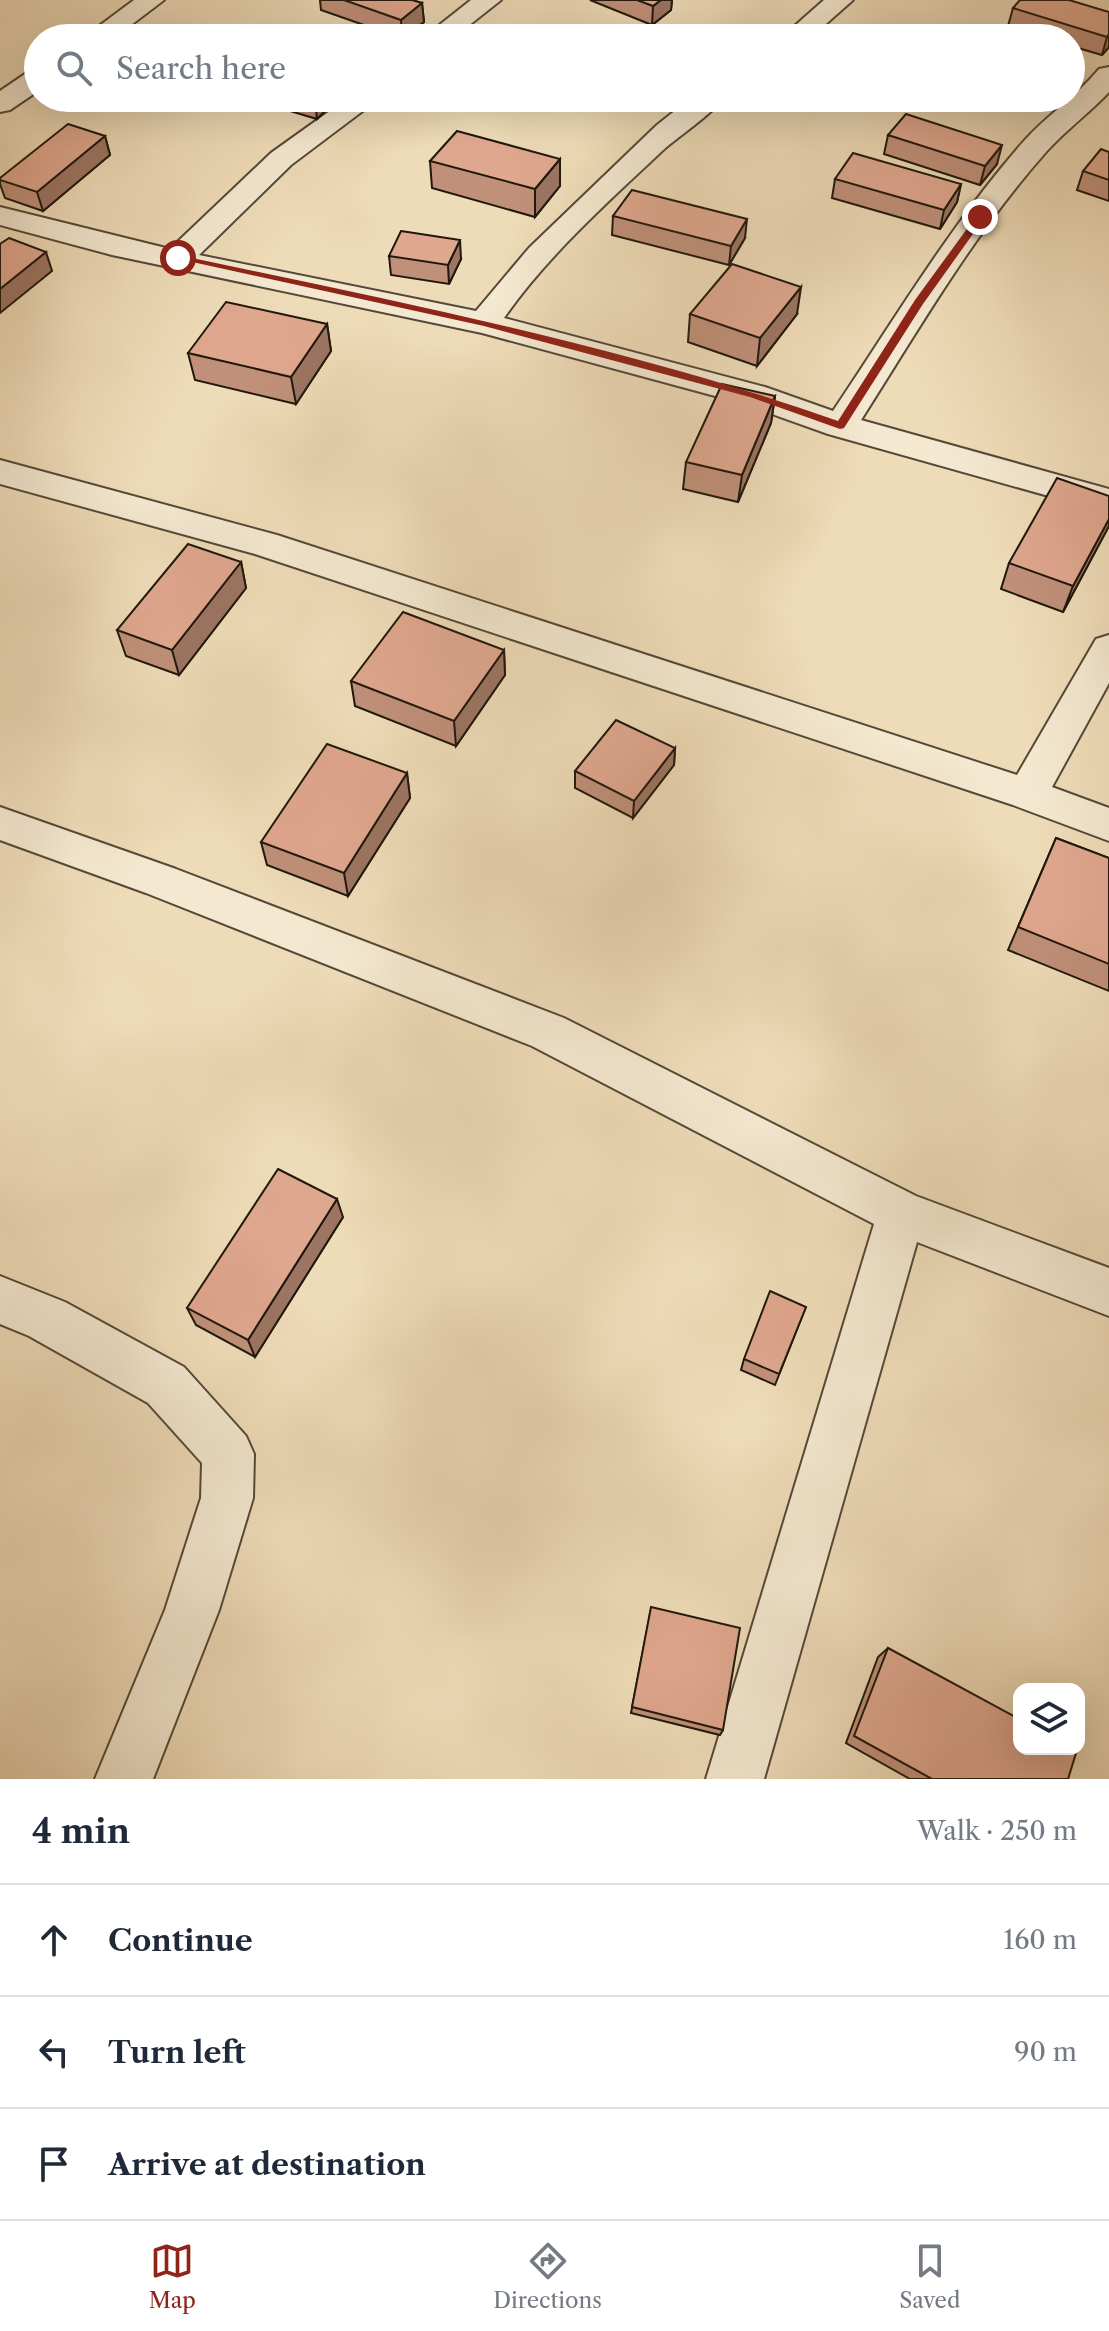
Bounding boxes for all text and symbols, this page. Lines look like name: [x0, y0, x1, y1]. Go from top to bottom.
search box: [24, 24, 1085, 112]
icon: search: [52, 46, 96, 90]
text: Search here: [116, 50, 286, 87]
route end: [962, 199, 998, 235]
route start: [160, 240, 196, 276]
map controls: [1013, 1683, 1085, 1755]
button: layers: [1013, 1683, 1085, 1755]
text: 4 min: [32, 1810, 130, 1852]
text: Walk · 250 m: [917, 1815, 1077, 1847]
icon: ahead: [32, 1918, 76, 1962]
text: Continue: [108, 1922, 253, 1959]
text: 160 m: [1003, 1924, 1077, 1956]
icon: left: [32, 2030, 76, 2074]
text: Turn left: [108, 2034, 245, 2071]
text: 90 m: [1014, 2036, 1077, 2068]
icon: arrive: [32, 2142, 76, 2186]
text: Arrive at destination: [108, 2146, 426, 2183]
tab: Map: [149, 2239, 196, 2314]
tab: Directions: [493, 2239, 602, 2314]
tab: Saved: [899, 2239, 960, 2314]

